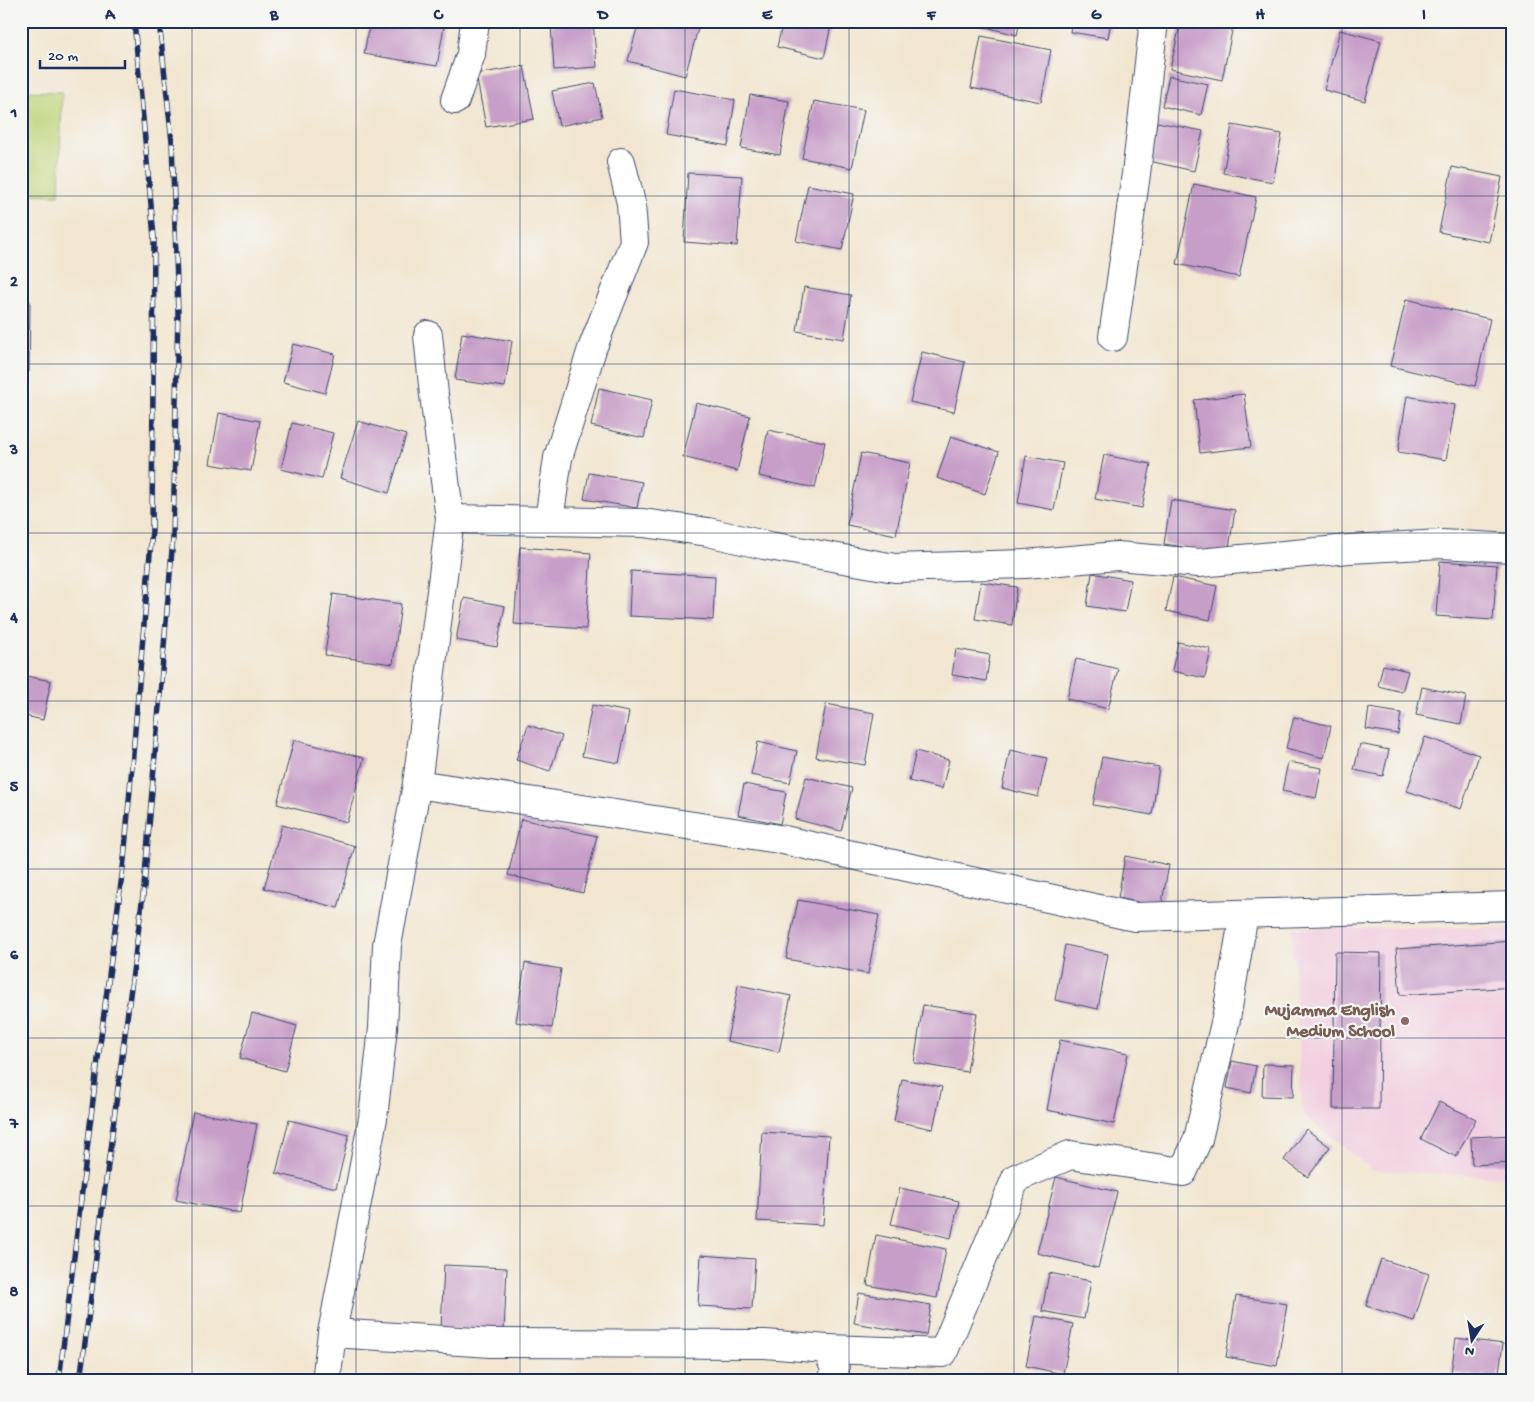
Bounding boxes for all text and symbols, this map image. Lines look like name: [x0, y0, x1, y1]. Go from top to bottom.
text: A: [104, 7, 116, 26]
text: B: [269, 7, 279, 26]
text: C: [433, 7, 444, 26]
text: D: [596, 7, 609, 26]
text: E: [762, 7, 773, 26]
text: F: [926, 7, 937, 26]
text: G: [1091, 7, 1102, 26]
text: H: [1255, 7, 1265, 26]
text: I: [1422, 7, 1426, 26]
scale bar: [40, 38, 125, 70]
text: 20 m: [48, 48, 78, 66]
text: 1: [10, 105, 17, 124]
text: 2: [10, 274, 18, 293]
text: 3: [9, 442, 18, 461]
text: 4: [9, 610, 18, 629]
text: 5: [10, 779, 19, 798]
text: 6: [10, 947, 19, 966]
place label: Mujamma English Medium School: [1265, 1001, 1395, 1043]
marker: Mujamma English Medium School: [1399, 1015, 1411, 1027]
text: 7: [9, 1116, 19, 1135]
text: 8: [10, 1284, 19, 1303]
north arrow: [1446, 1314, 1496, 1364]
text: N: [1464, 1341, 1476, 1360]

